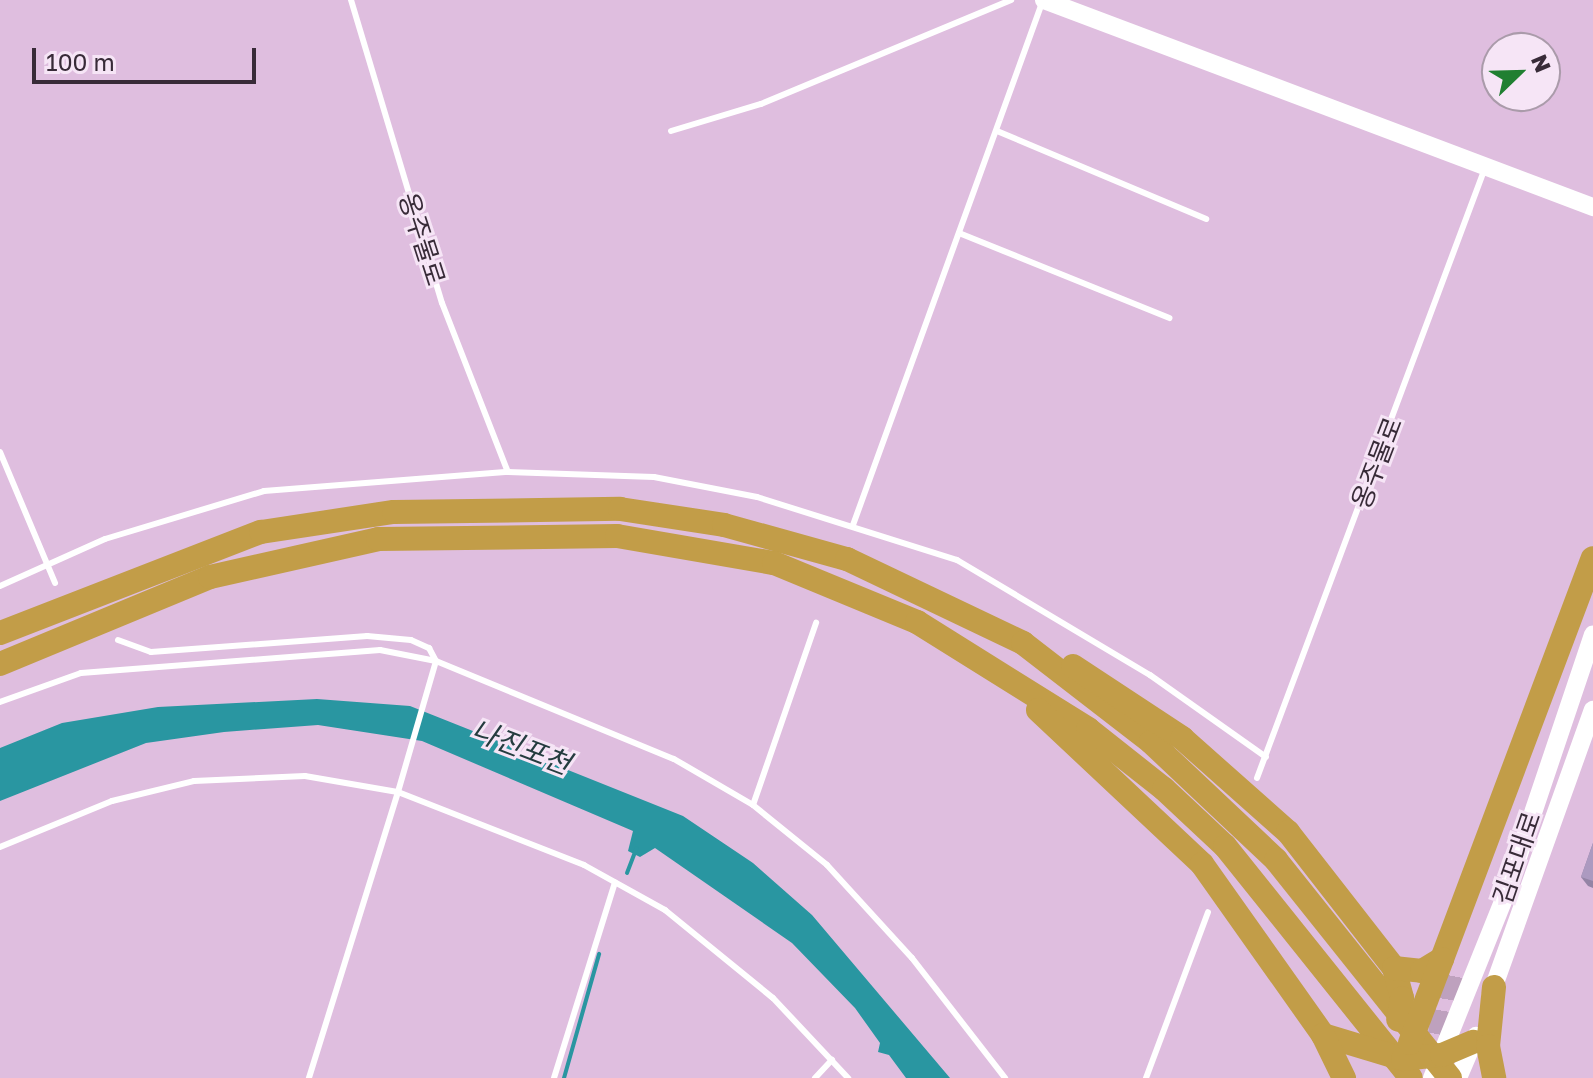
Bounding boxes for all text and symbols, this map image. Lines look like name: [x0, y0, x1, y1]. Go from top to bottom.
scale bar: [36, 32, 260, 82]
north arrow: [1481, 32, 1561, 112]
text: 100 m: [46, 47, 115, 76]
text: N: [1526, 50, 1557, 76]
street label: 옹주물로: [392, 189, 452, 289]
street label: 옹주물로: [1345, 413, 1409, 513]
water label: 나진포천: [467, 713, 575, 781]
street label: 김포대로: [1487, 808, 1547, 908]

